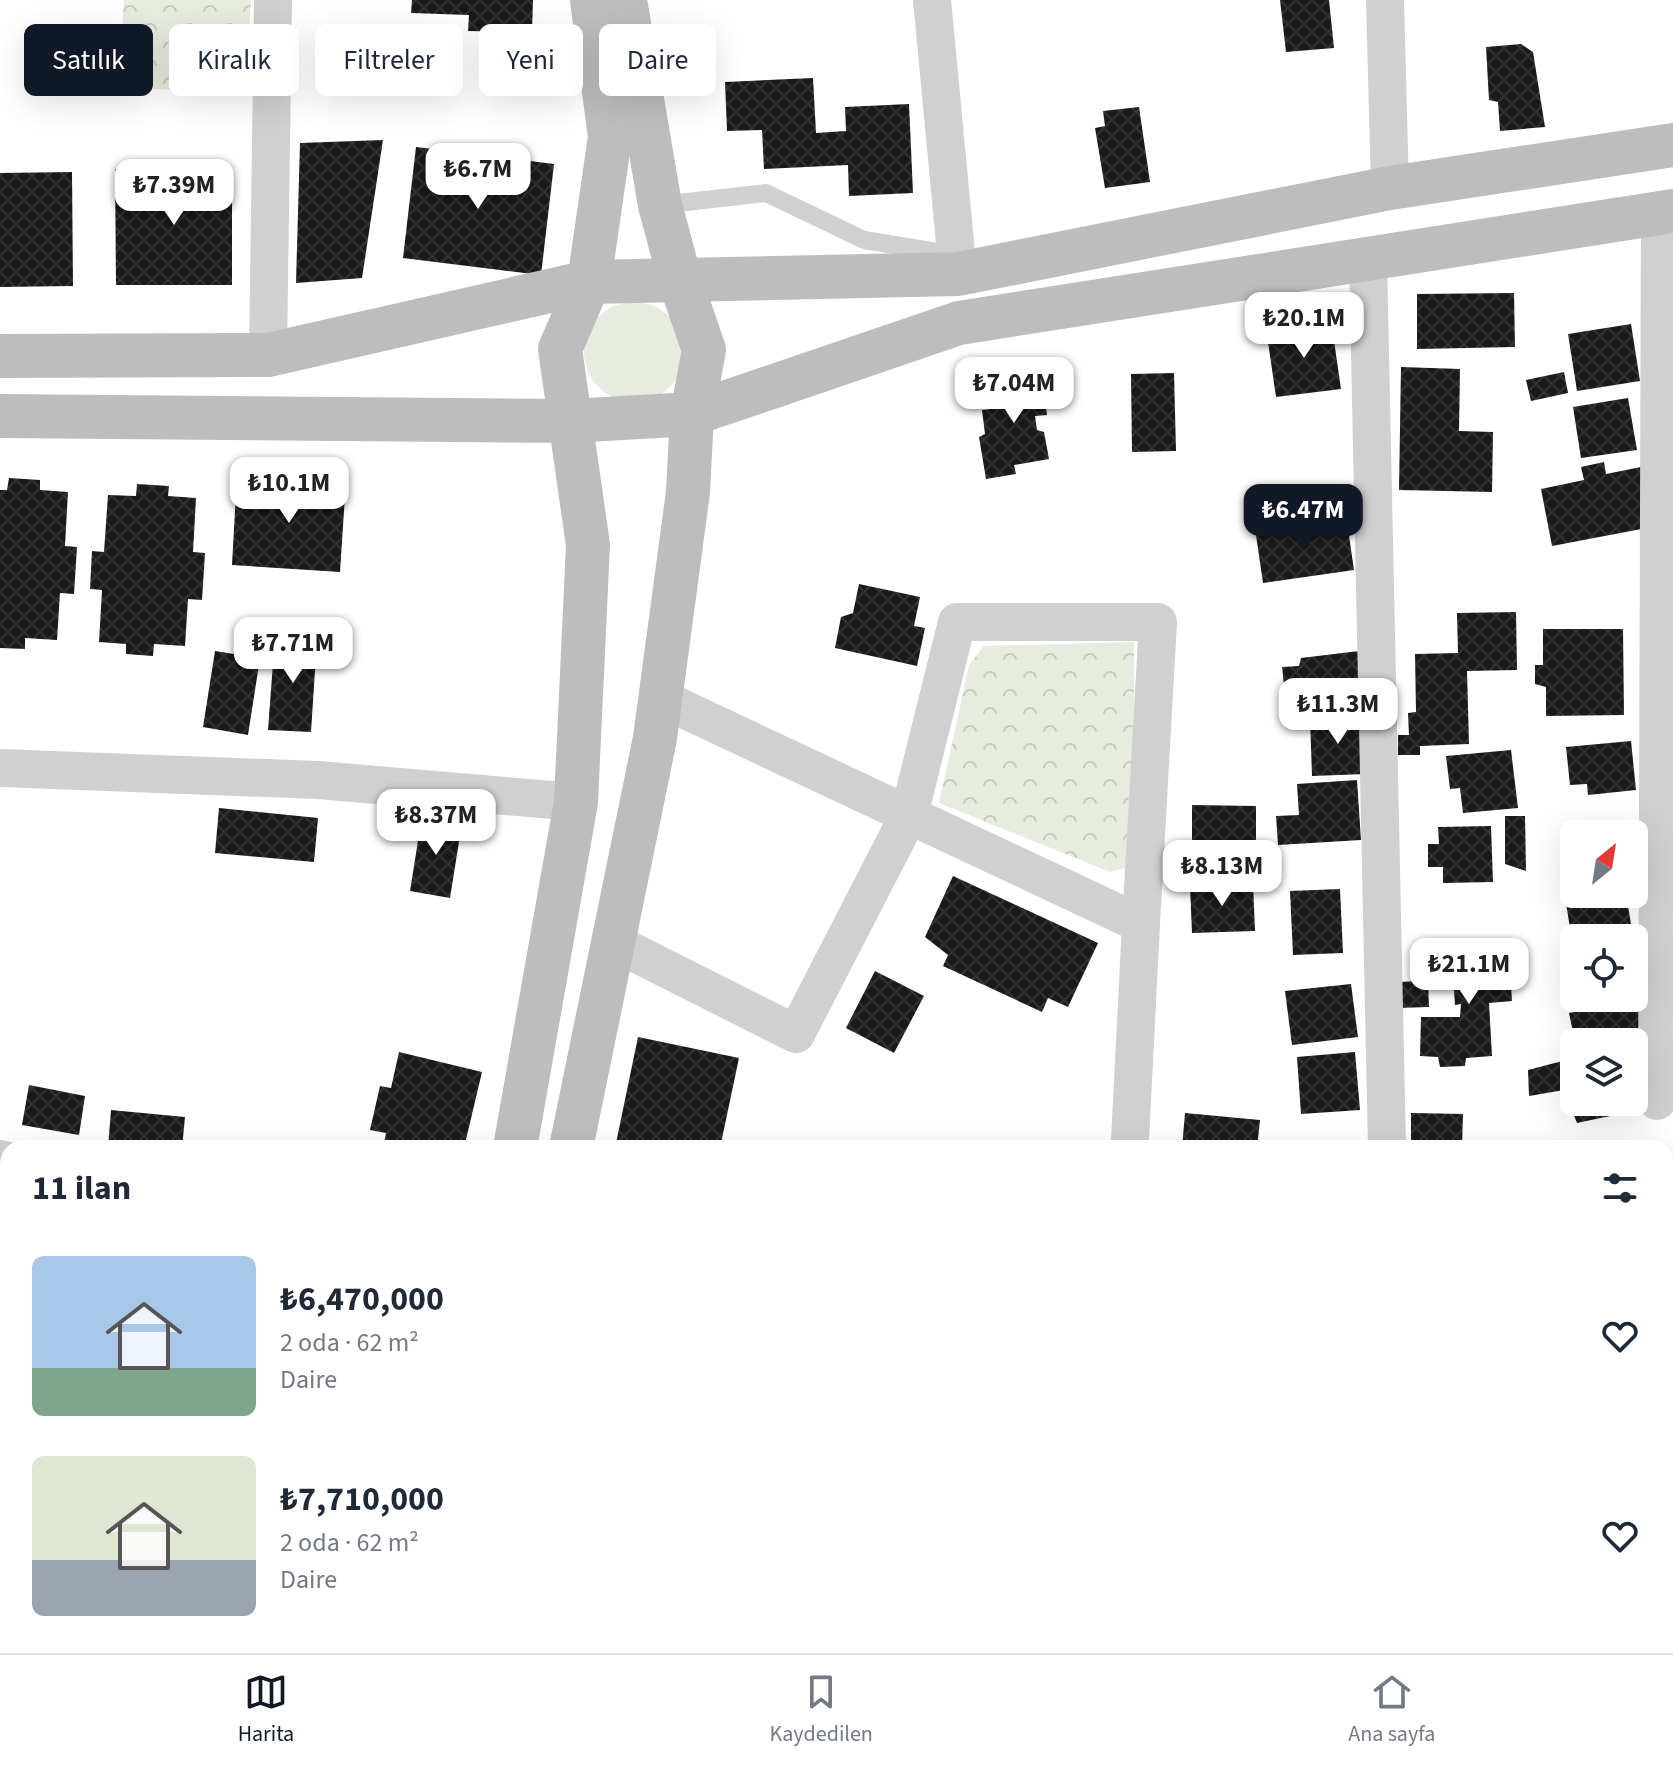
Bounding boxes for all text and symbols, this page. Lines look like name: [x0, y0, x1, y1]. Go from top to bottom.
chip: Satılık: [24, 24, 153, 96]
chip: Kiralık: [169, 24, 299, 96]
chip: Filtreler: [315, 24, 463, 96]
chip: Yeni: [479, 24, 583, 96]
chip: Daire: [599, 24, 716, 96]
pin: ₺6.7M: [422, 143, 534, 211]
text: ₺6.7M: [444, 150, 512, 187]
pin: ₺7.39M: [109, 159, 239, 227]
text: ₺7.39M: [133, 166, 215, 203]
pin: ₺20.1M: [1239, 292, 1369, 360]
text: ₺20.1M: [1263, 299, 1345, 336]
pin: ₺7.04M: [949, 357, 1079, 425]
text: ₺7.04M: [973, 364, 1055, 401]
pin: ₺10.1M: [224, 457, 354, 525]
text: ₺10.1M: [248, 464, 330, 501]
pin: ₺6.47M: [1238, 484, 1368, 552]
text: ₺6.47M: [1262, 491, 1344, 528]
pin: ₺7.71M: [228, 617, 358, 685]
text: ₺7.71M: [252, 624, 334, 661]
pin: ₺11.3M: [1273, 678, 1403, 746]
text: ₺11.3M: [1297, 685, 1379, 722]
pin: ₺8.37M: [371, 789, 501, 857]
text: ₺8.37M: [395, 796, 477, 833]
north arrow: [1560, 820, 1648, 908]
map controls: [1560, 820, 1648, 1116]
pin: ₺8.13M: [1157, 840, 1287, 908]
text: ₺8.13M: [1181, 847, 1263, 884]
button: locate: [1560, 924, 1648, 1012]
pin: ₺21.1M: [1404, 938, 1534, 1006]
text: ₺21.1M: [1428, 945, 1510, 982]
button: layers: [1560, 1028, 1648, 1116]
text: 11 ilan: [32, 1164, 131, 1213]
icon: filters: [1598, 1166, 1642, 1210]
text: ₺6,470,000: [280, 1275, 444, 1324]
icon: home: [96, 1288, 192, 1384]
icon: heart: [1598, 1314, 1642, 1358]
text: 2 oda · 62 m²: [280, 1324, 419, 1361]
text: Daire: [280, 1361, 337, 1398]
text: ₺7,710,000: [280, 1475, 444, 1524]
icon: home: [96, 1488, 192, 1584]
icon: heart: [1598, 1514, 1642, 1558]
text: 2 oda · 62 m²: [280, 1524, 419, 1561]
text: Daire: [280, 1561, 337, 1598]
tab: Harita: [238, 1670, 294, 1750]
tab: Kaydedilen: [770, 1670, 873, 1750]
tab: Ana sayfa: [1348, 1670, 1435, 1750]

